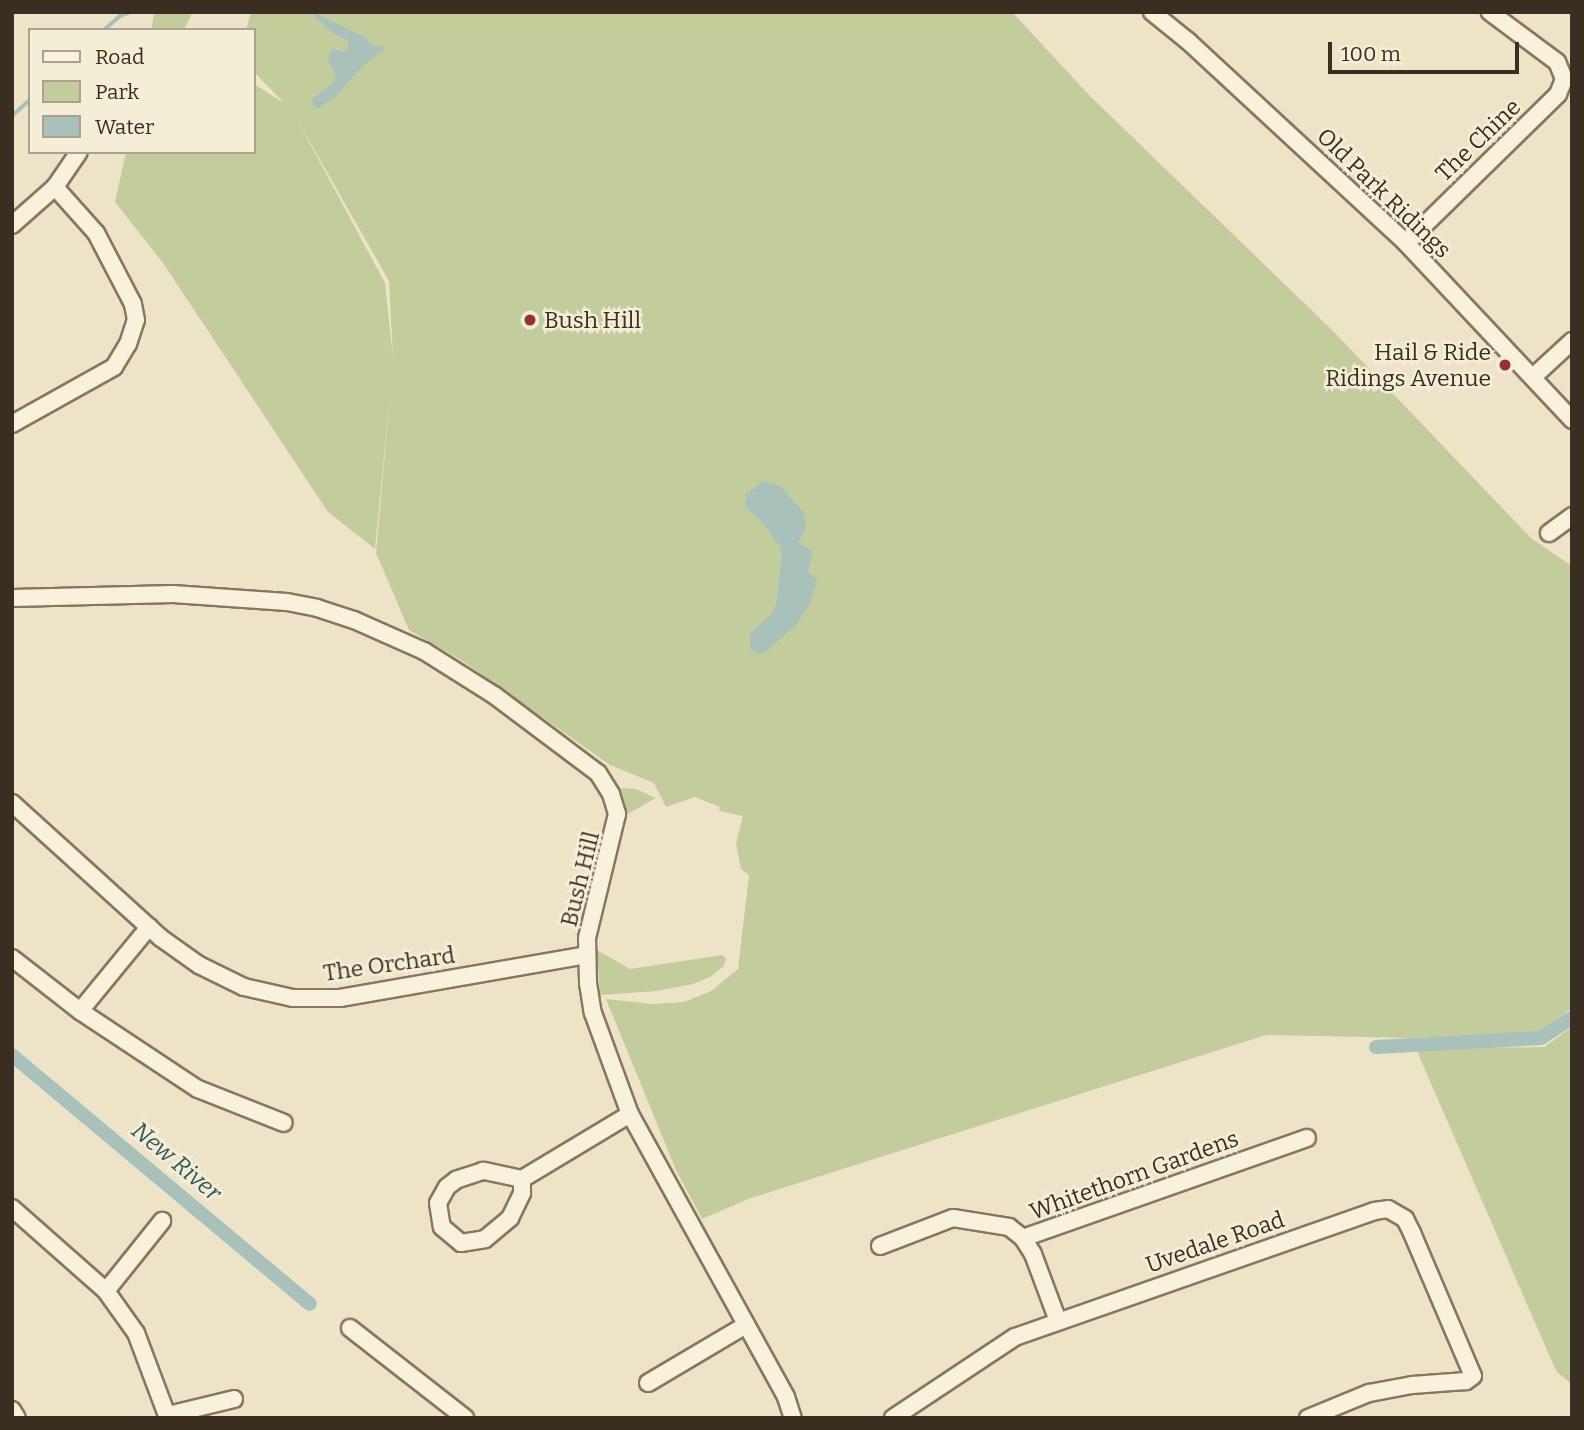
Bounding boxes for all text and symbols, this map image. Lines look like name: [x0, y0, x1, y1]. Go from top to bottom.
legend: [28, 28, 256, 154]
scale bar: [1332, 28, 1523, 72]
text: 100 m: [1341, 41, 1401, 67]
text: Road: [95, 44, 144, 70]
text: Park: [95, 79, 139, 105]
street label: The Chine: [1430, 93, 1526, 187]
text: Water: [95, 114, 154, 140]
street label: Old Park Ridings: [1311, 122, 1457, 264]
place label: Bush Hill: [544, 306, 641, 334]
marker: Bush Hill: [522, 312, 538, 328]
place label: Hail & Ride Ridings Avenue: [1325, 338, 1491, 392]
marker: Hail & Ride Ridings Avenue: [1497, 357, 1513, 373]
street label: Bush Hill: [555, 829, 605, 929]
street label: The Orchard: [321, 941, 457, 987]
water label: New River: [125, 1116, 227, 1208]
street label: Whitethorn Gardens: [1026, 1124, 1242, 1226]
street label: Uvedale Road: [1142, 1205, 1288, 1279]

